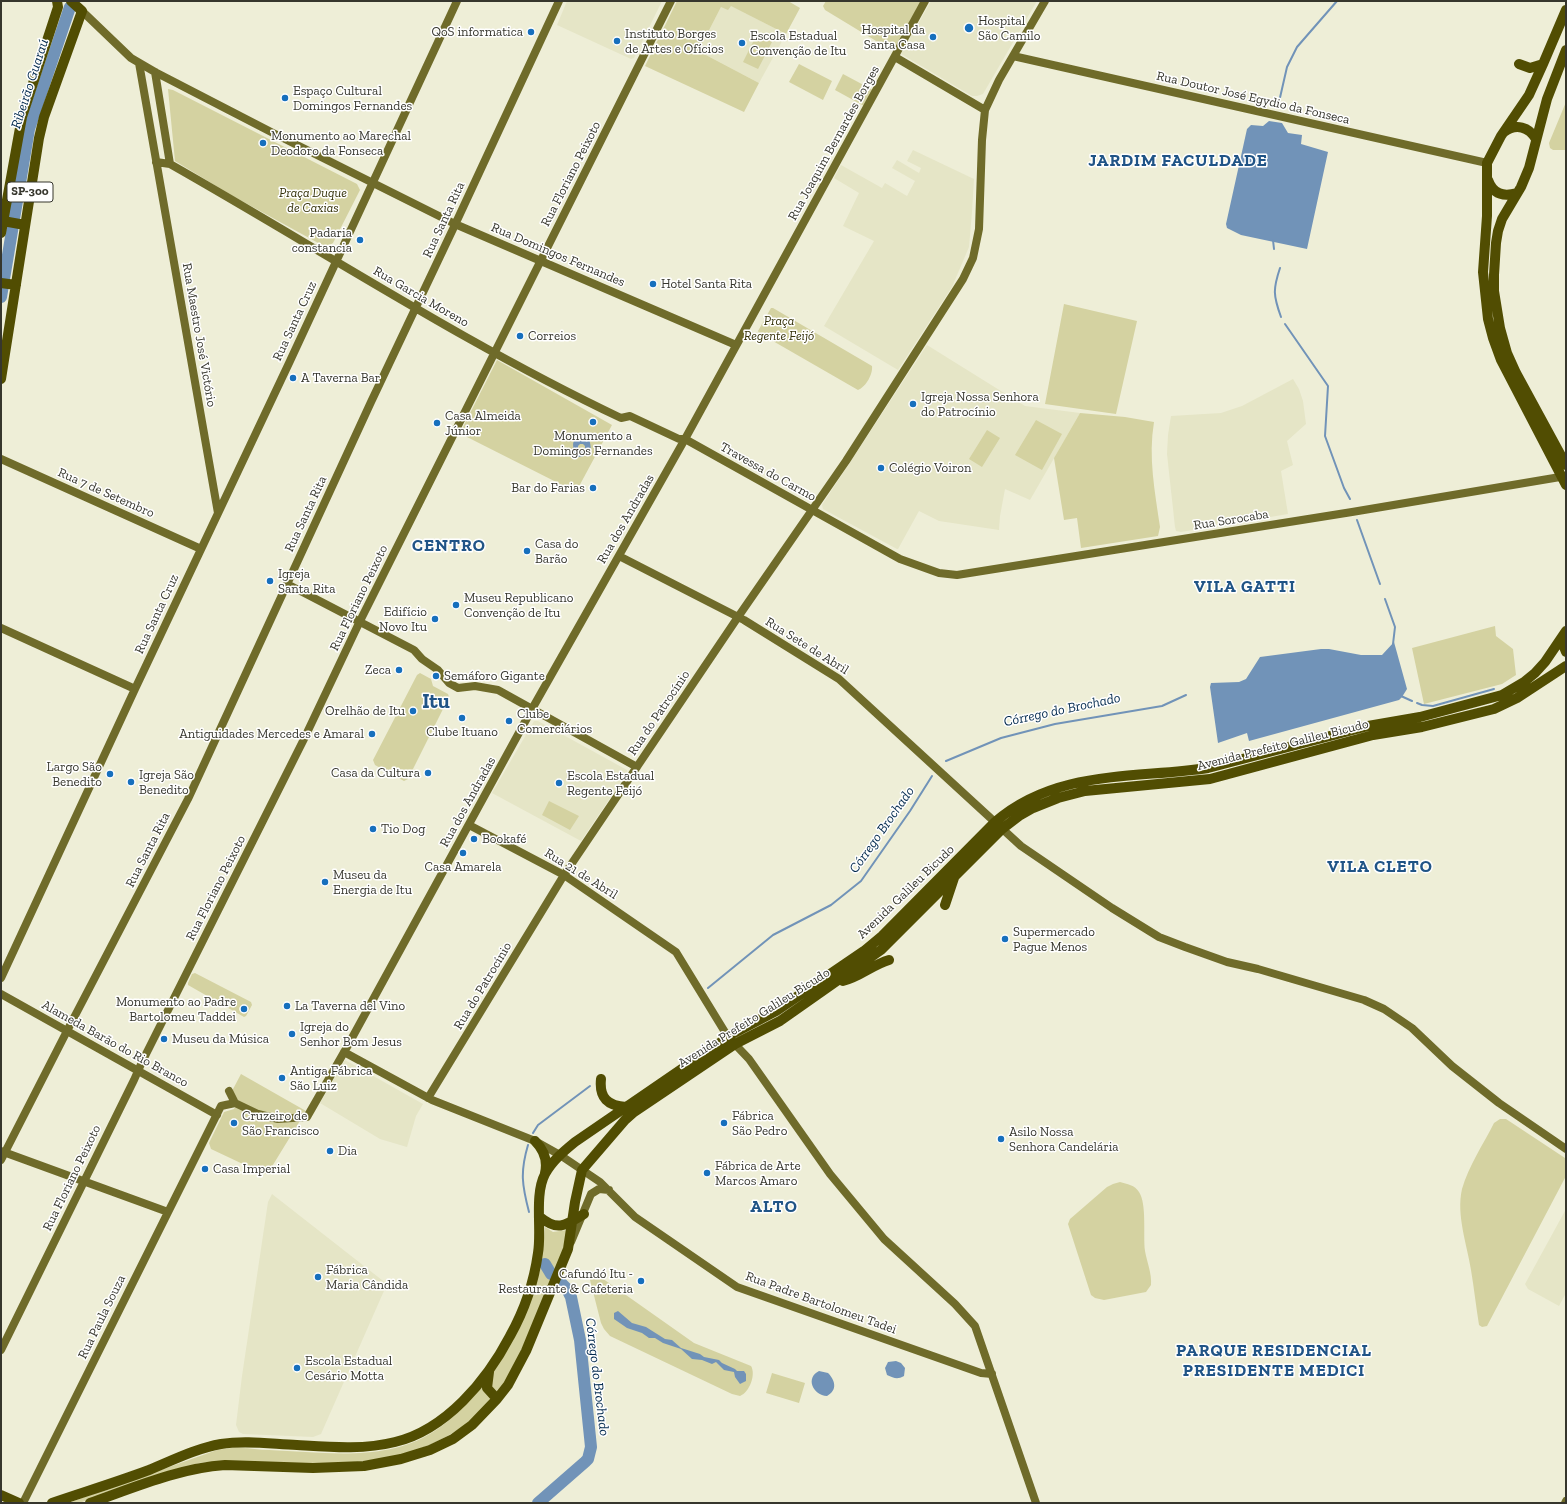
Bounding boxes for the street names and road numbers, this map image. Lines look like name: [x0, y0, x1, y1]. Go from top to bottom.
street label: Rua Joaquim Bernardes Borges: [785, 63, 883, 223]
street label: Rua Doutor José Egydio da Fonseca: [1155, 68, 1351, 128]
street label: Rua Floriano Peixoto: [538, 119, 604, 229]
street label: Rua Santa Rita: [420, 180, 468, 260]
road number: SP-300: [7, 182, 53, 202]
street label: Rua Domingos Fernandes: [489, 220, 627, 290]
street label: Rua Maestro José Victório: [179, 262, 219, 408]
street label: Rua Garcia Moreno: [370, 263, 472, 331]
street label: Rua Santa Cruz: [270, 279, 320, 363]
street label: Travessa do Carmo: [717, 439, 819, 505]
street label: Rua 7 de Setembro: [55, 465, 157, 521]
street label: Rua dos Andradas: [594, 471, 658, 567]
street label: Rua Santa Rita: [282, 474, 330, 554]
street label: Rua Sorocaba: [1192, 506, 1270, 534]
street label: Rua Floriano Peixoto: [327, 542, 391, 654]
street label: Rua Santa Cruz: [132, 572, 182, 656]
street label: Rua Sete de Abril: [762, 614, 852, 678]
street label: Rua do Patrocínio: [625, 667, 693, 759]
street label: Avenida Prefeito Galileu Bicudo: [1196, 716, 1370, 774]
street label: Rua dos Andradas: [437, 754, 499, 850]
street label: Rua Santa Rita: [122, 810, 174, 890]
street label: Rua Floriano Peixoto: [183, 833, 249, 943]
street label: Avenida Galileu Bicudo: [854, 842, 958, 942]
street label: Rua 21 de Abril: [542, 845, 620, 903]
street label: Rua do Patrocínio: [451, 939, 515, 1033]
street label: Avenida Prefeito Galileu Bicudo: [675, 965, 833, 1071]
street label: Alameda Barão do Rio Branco: [39, 997, 191, 1091]
street label: Rua Floriano Peixoto: [40, 1122, 104, 1234]
street label: Rua Padre Bartolomeu Tadei: [743, 1268, 899, 1338]
street label: Rua Paula Souza: [75, 1273, 129, 1361]

